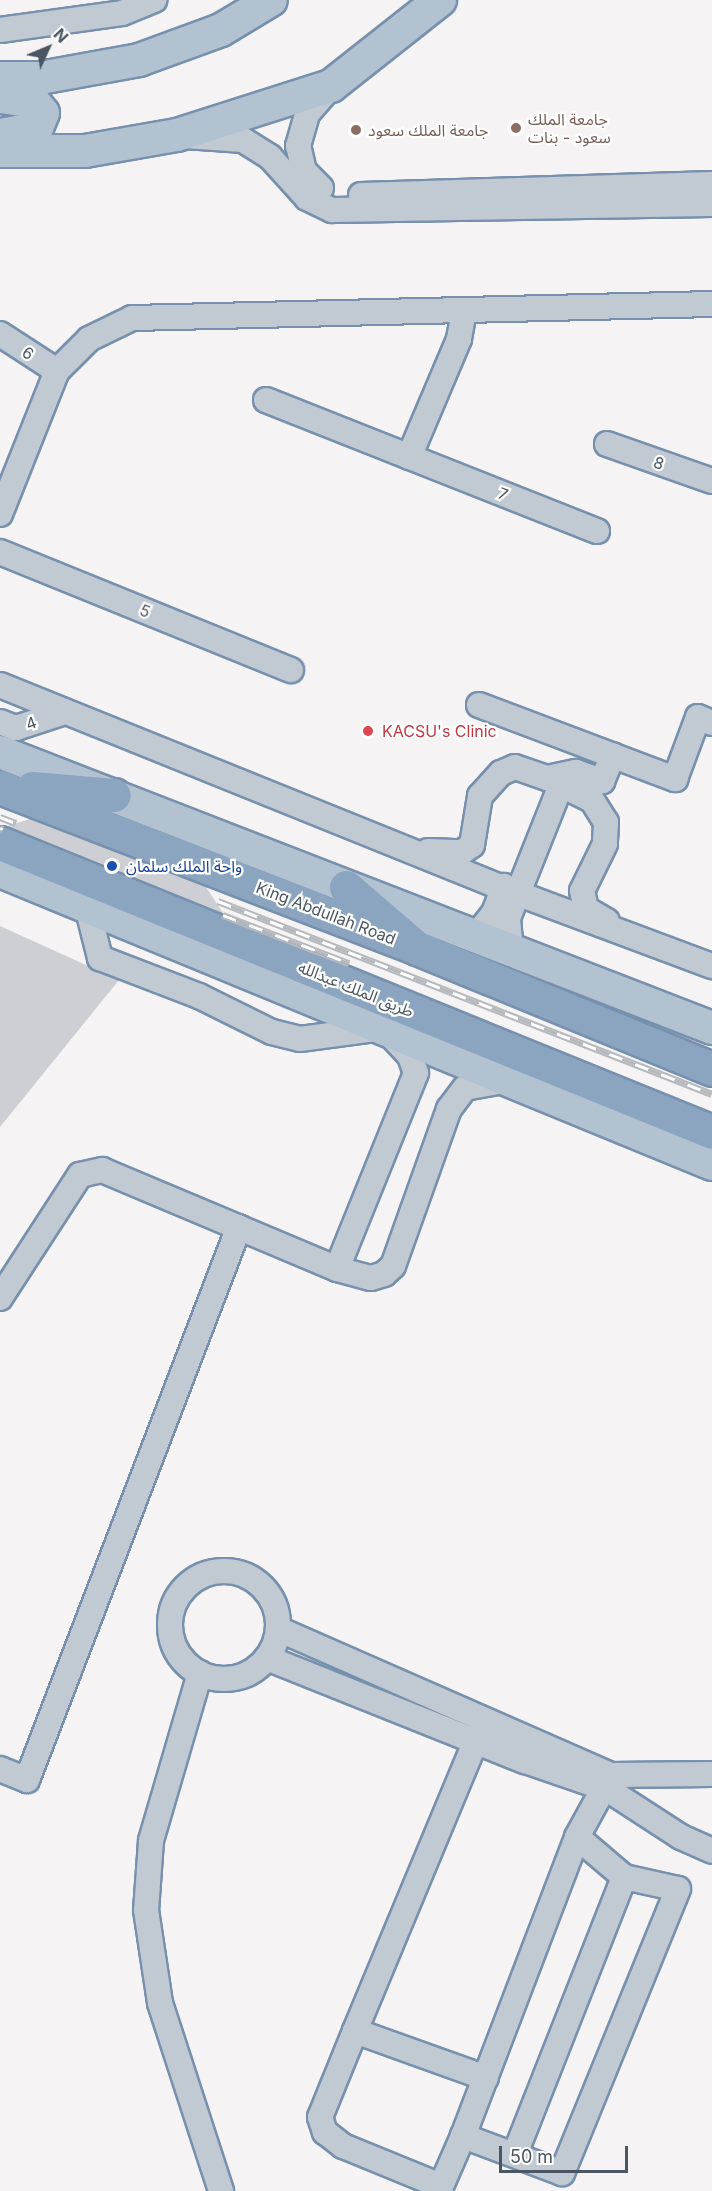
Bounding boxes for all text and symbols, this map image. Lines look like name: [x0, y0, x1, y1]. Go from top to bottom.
north arrow: [18, 18, 78, 78]
text: N: [50, 24, 72, 47]
place label: جامعة الملك سعود - بنات: [528, 109, 611, 147]
place label: جامعة الملك سعود: [368, 120, 488, 140]
marker: جامعة الملك سعود - بنات: [509, 121, 523, 135]
marker: جامعة الملك سعود: [349, 123, 363, 137]
street label: 6: [19, 342, 37, 364]
street label: 8: [651, 452, 667, 474]
street label: 7: [495, 483, 511, 505]
street label: 5: [137, 600, 153, 622]
street label: 4: [23, 712, 39, 734]
place label: KACSU's Clinic: [382, 721, 497, 741]
marker: KACSU's Clinic: [359, 722, 377, 740]
place label: واحة الملك سلمان: [126, 856, 242, 876]
marker: واحة الملك سلمان: [103, 857, 121, 875]
street label: King Abdullah Road: [253, 878, 399, 948]
street label: طريق الملك عبدالله: [295, 957, 417, 1021]
scale bar: [502, 2134, 631, 2172]
text: 50 m: [510, 2146, 553, 2167]

